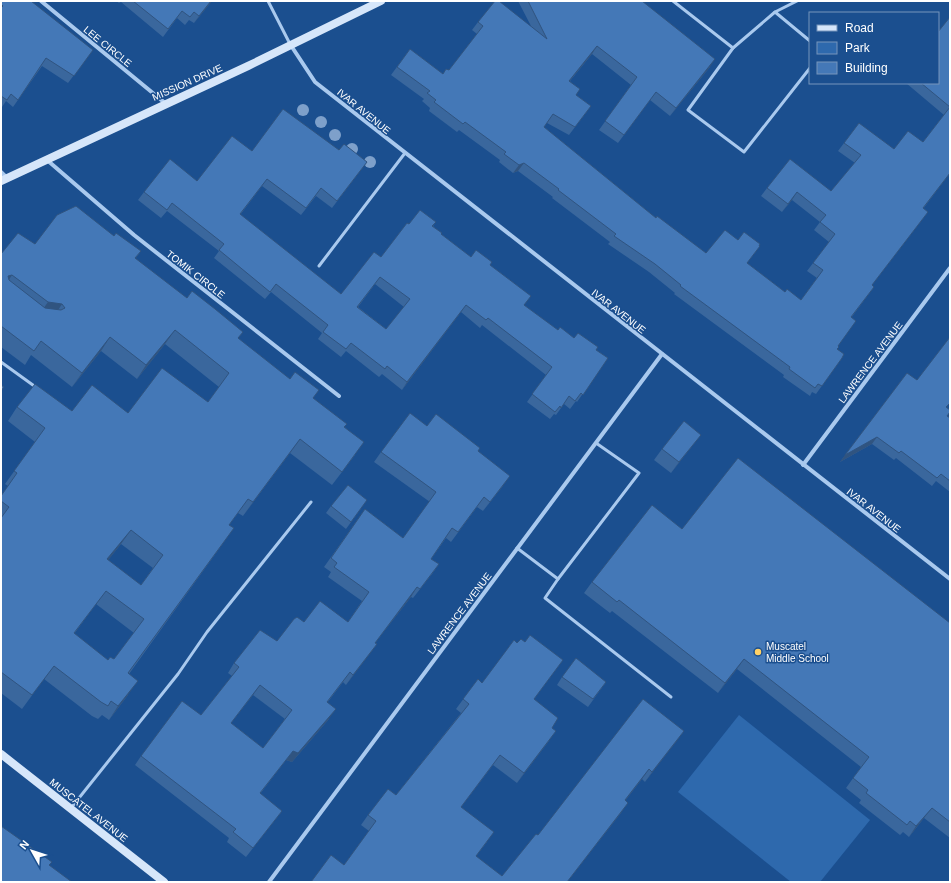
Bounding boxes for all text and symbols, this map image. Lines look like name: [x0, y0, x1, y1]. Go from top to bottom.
legend: [809, 12, 939, 84]
text: Road: [845, 21, 874, 35]
street label: LEE CIRCLE: [82, 24, 134, 69]
text: Park: [845, 41, 871, 55]
text: Building: [845, 61, 888, 75]
street label: MISSION DRIVE: [150, 62, 224, 103]
street label: IVAR AVENUE: [335, 87, 393, 136]
street label: TOMIK CIRCLE: [164, 248, 227, 301]
street label: IVAR AVENUE: [590, 287, 648, 336]
street label: LAWRENCE AVENUE: [836, 319, 905, 405]
street label: IVAR AVENUE: [845, 486, 903, 535]
street label: LAWRENCE AVENUE: [425, 570, 494, 656]
place label: Muscatel Middle School: [766, 641, 829, 664]
marker: Muscatel Middle School: [753, 647, 763, 657]
street label: MUSCATEL AVENUE: [47, 777, 130, 844]
north arrow: [12, 831, 52, 871]
text: N: [17, 838, 31, 852]

